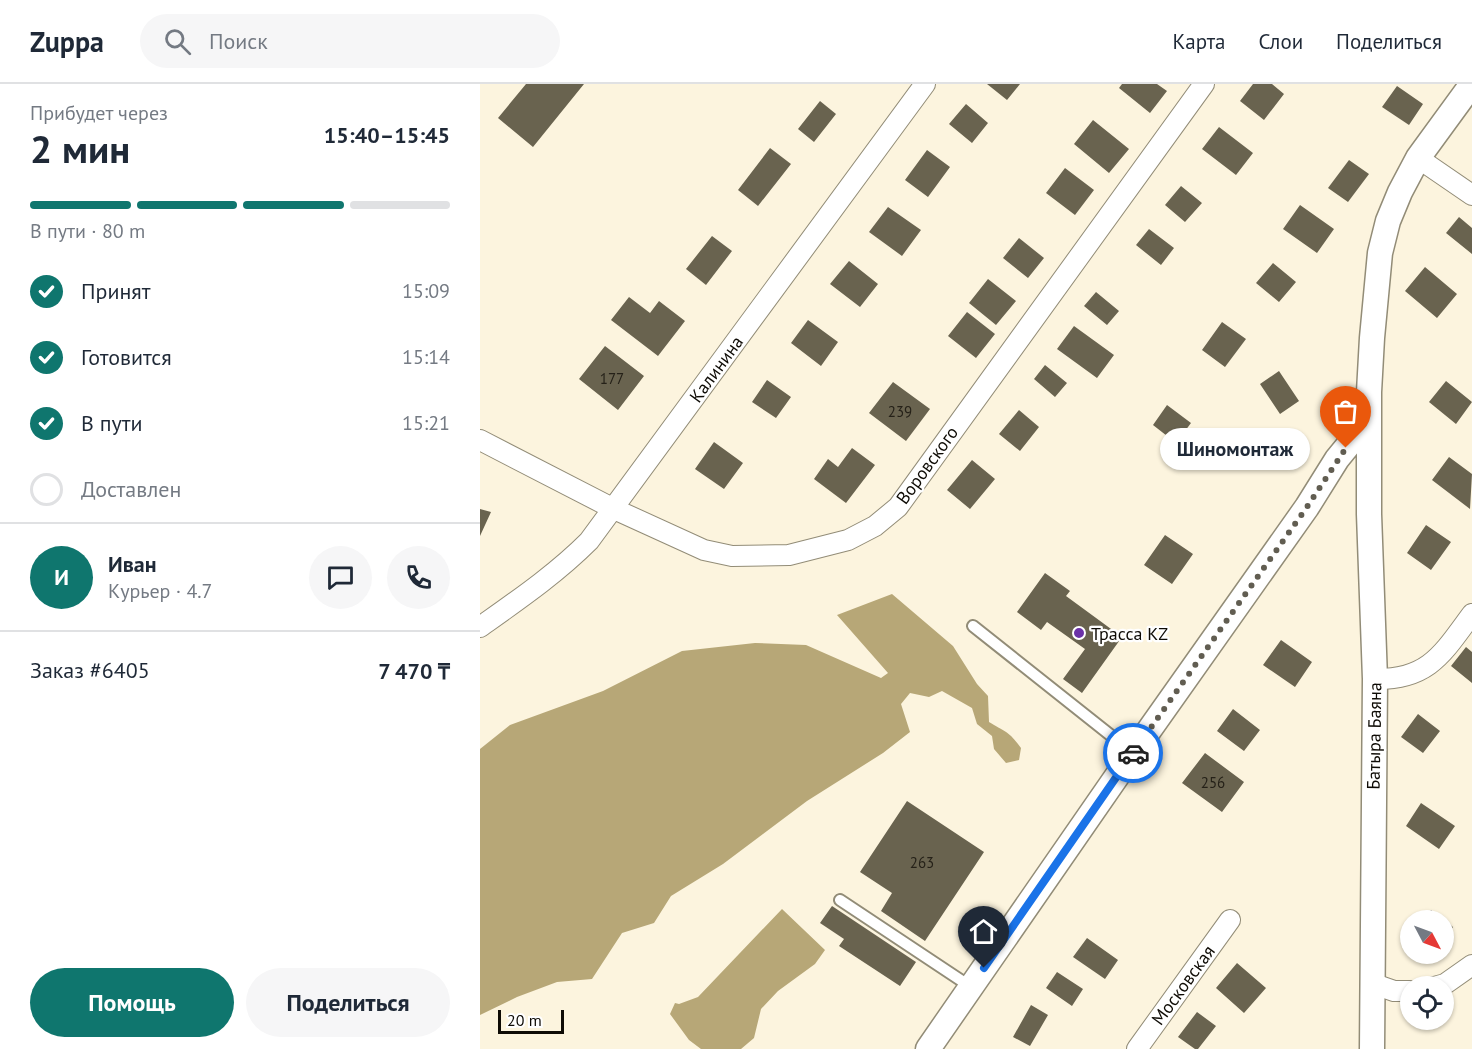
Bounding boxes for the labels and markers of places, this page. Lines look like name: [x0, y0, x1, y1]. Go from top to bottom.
pin: [1320, 386, 1371, 448]
callout: Шиномонтаж: [1160, 427, 1310, 469]
place label: Трасса KZ: [1091, 622, 1168, 645]
marker: Трасса KZ: [1072, 626, 1086, 640]
pin: [958, 906, 1009, 968]

